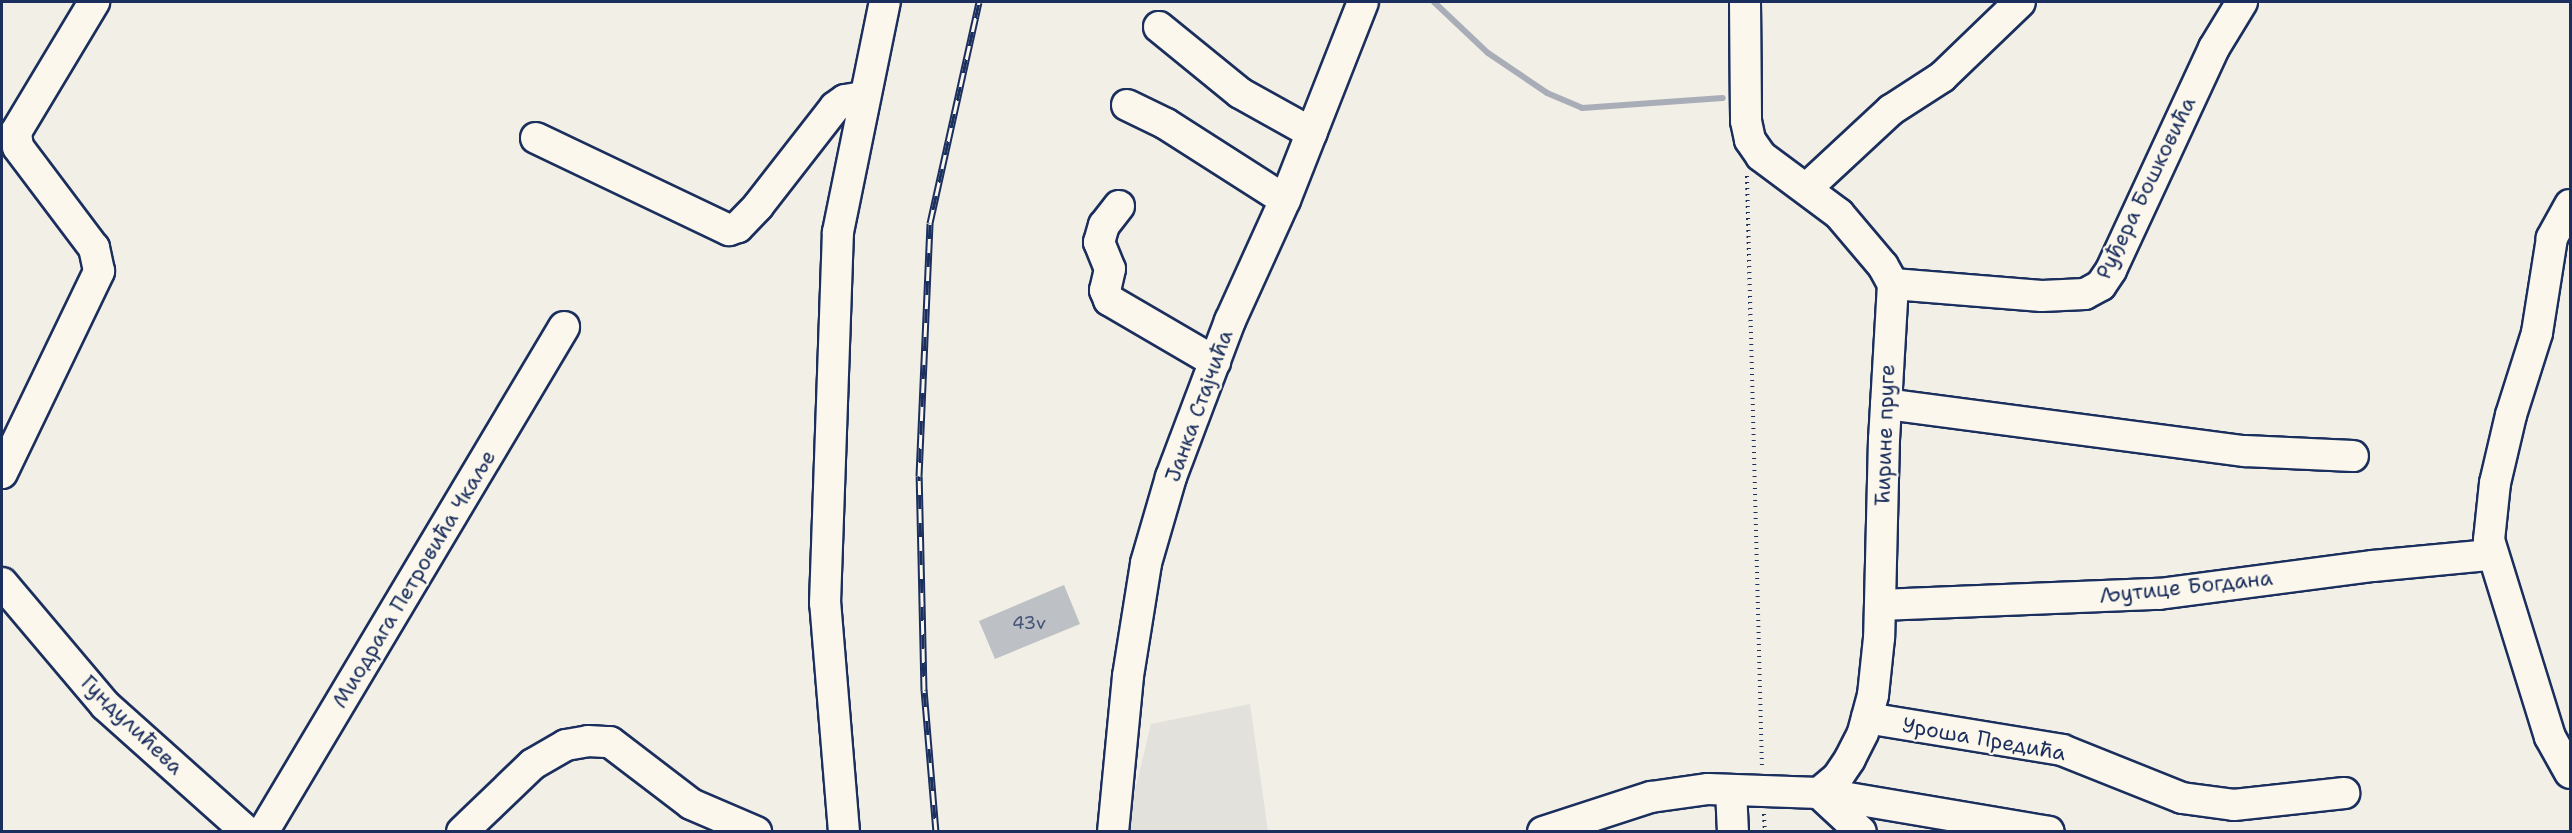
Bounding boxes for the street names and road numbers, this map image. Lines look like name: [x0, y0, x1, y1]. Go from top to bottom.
street label: Руђера Бошковића: [2091, 93, 2201, 283]
street label: Јанка Стајчића: [1160, 327, 1238, 485]
street label: Ћирине пруге: [1870, 364, 1900, 506]
street label: Миодрага Петровића Чкаље: [327, 446, 501, 712]
street label: Љутице Богдана: [2098, 565, 2274, 609]
street label: Гундулићева: [76, 670, 188, 780]
street label: Уроша Предића: [1900, 712, 2068, 766]

